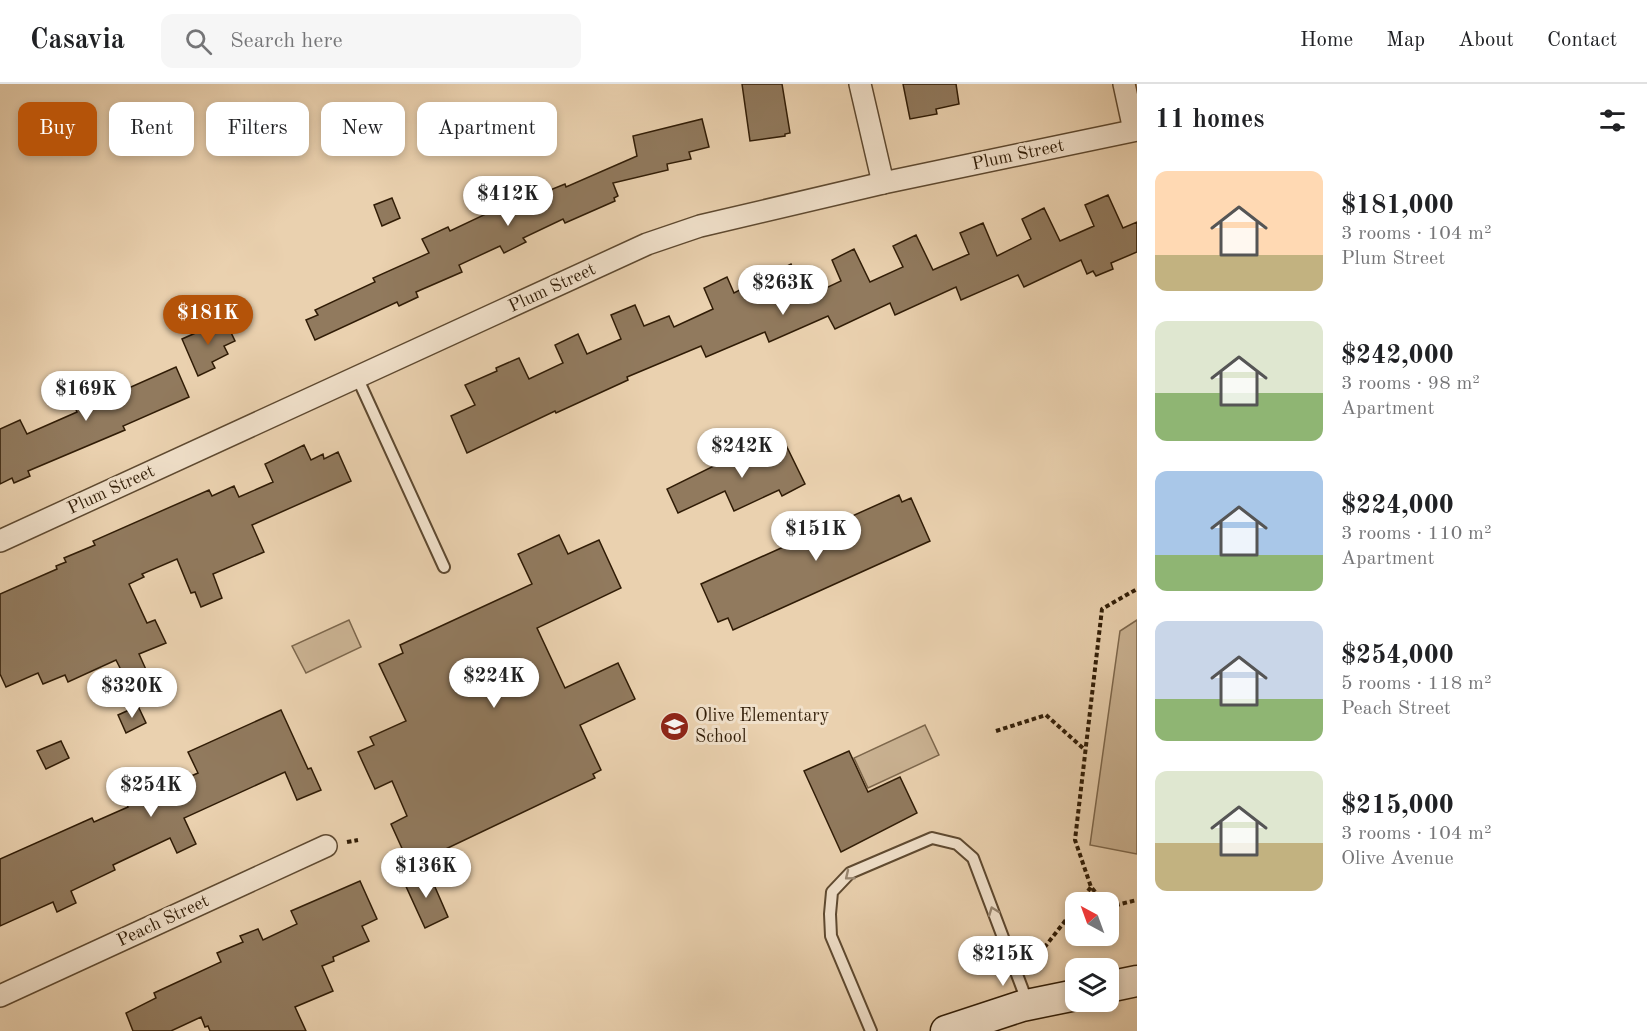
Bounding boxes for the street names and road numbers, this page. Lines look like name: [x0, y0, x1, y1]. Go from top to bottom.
street label: Plum Street: [970, 136, 1066, 174]
street label: Plum Street: [506, 260, 598, 316]
street label: Plum Street: [65, 462, 157, 518]
street label: Peach Street: [114, 892, 212, 950]

